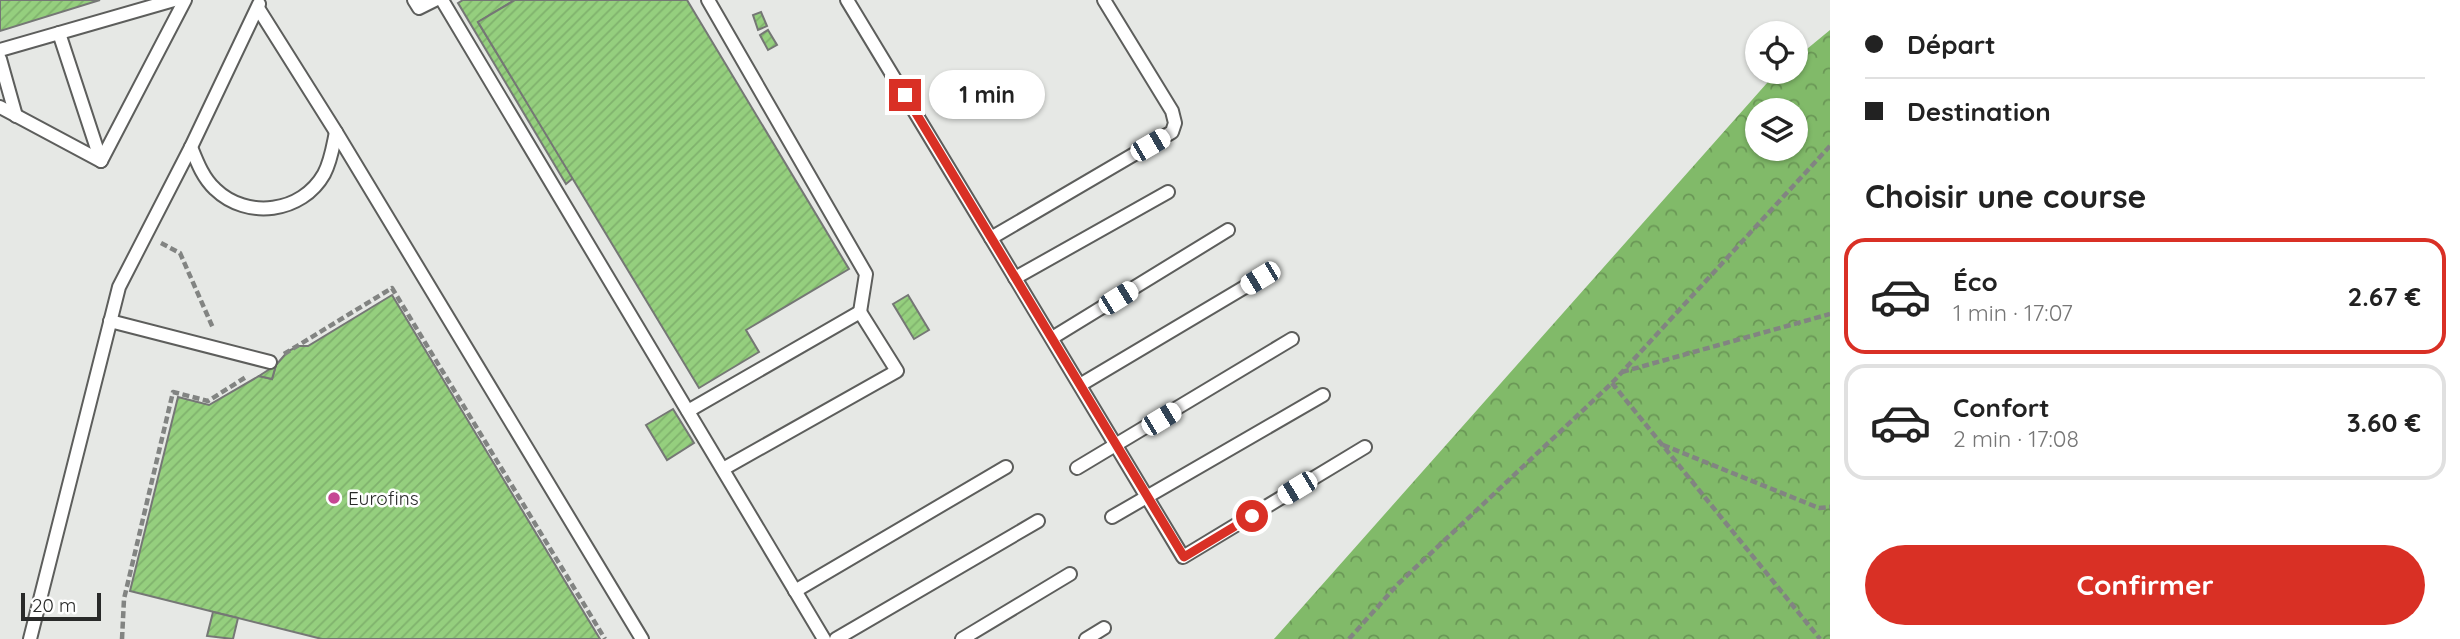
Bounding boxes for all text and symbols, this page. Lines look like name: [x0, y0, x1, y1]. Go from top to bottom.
map controls: [1745, 21, 1808, 161]
button: locate: [1745, 21, 1808, 84]
text: Départ: [1907, 28, 1996, 61]
callout: 1 min: [930, 70, 1045, 119]
route end: [889, 79, 921, 111]
text: 1 min: [959, 80, 1015, 109]
text: Destination: [1907, 95, 2051, 128]
button: layers: [1745, 98, 1808, 161]
car: [1127, 125, 1174, 165]
text: Choisir une course: [1865, 176, 2146, 216]
car: [1237, 258, 1284, 298]
icon: car: [1869, 265, 1932, 328]
text: Éco: [1953, 265, 1998, 298]
car: [1095, 278, 1142, 318]
text: 2.67 €: [2347, 280, 2421, 313]
text: 1 min · 17:07: [1953, 298, 2073, 327]
icon: car: [1869, 391, 1932, 454]
text: Confort: [1953, 391, 2050, 424]
car: [1138, 399, 1185, 439]
text: 3.60 €: [2347, 406, 2421, 439]
text: 2 min · 17:08: [1953, 424, 2079, 453]
car: [1274, 468, 1321, 508]
place label: Eurofins: [348, 486, 419, 510]
marker: Eurofins: [326, 490, 342, 506]
route start: [1236, 500, 1268, 532]
button: Confirmer: [1865, 545, 2425, 625]
scale bar: [21, 590, 102, 622]
text: 20 m: [32, 593, 76, 617]

